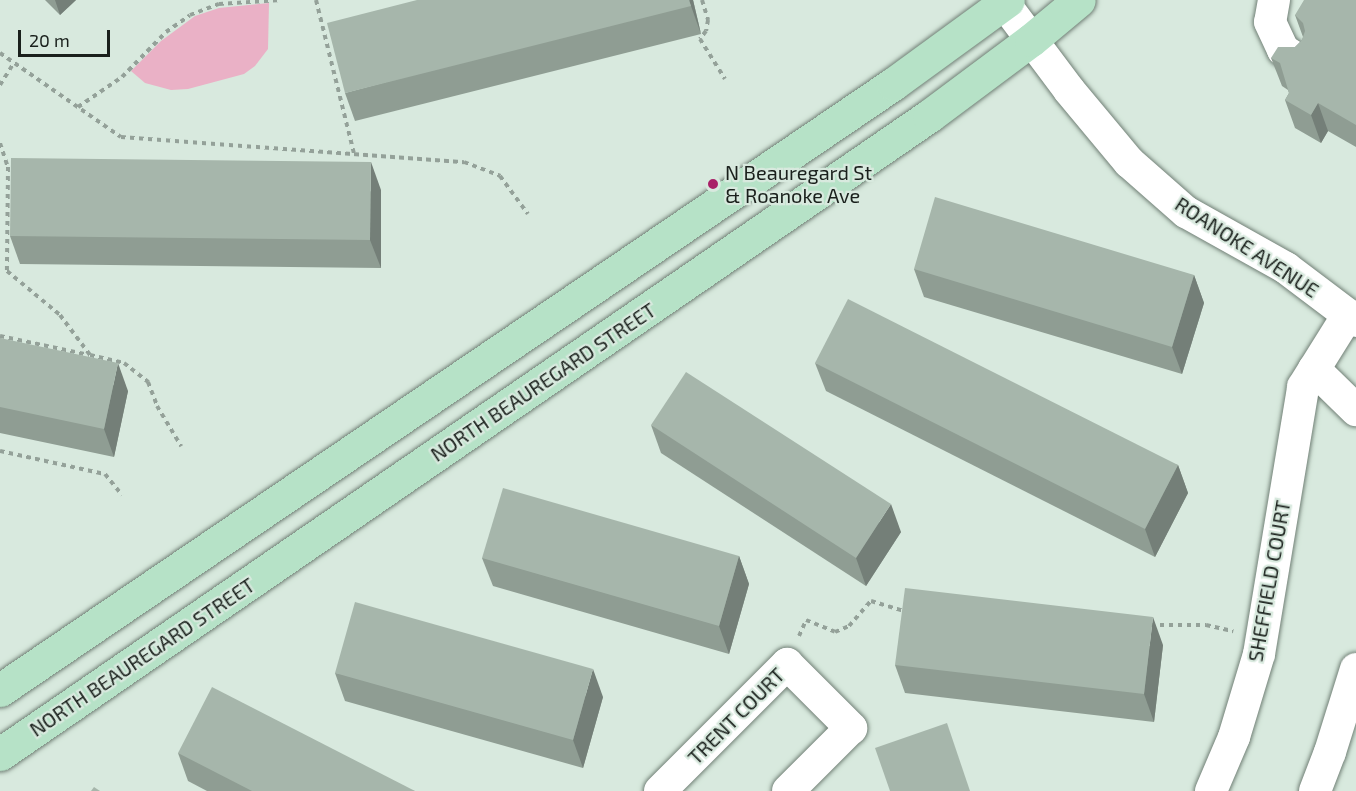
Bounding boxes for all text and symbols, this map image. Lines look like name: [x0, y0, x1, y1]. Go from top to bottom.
scale bar: [21, 18, 112, 56]
text: 20 m: [29, 29, 70, 51]
place label: N Beauregard St & Roanoke Ave: [725, 160, 872, 207]
marker: N Beauregard St & Roanoke Ave: [706, 177, 720, 191]
street label: ROANOKE AVENUE: [1171, 192, 1323, 302]
street label: NORTH BEAUREGARD STREET: [426, 298, 660, 466]
street label: SHEFFIELD COURT: [1243, 498, 1295, 664]
street label: NORTH BEAUREGARD STREET: [25, 573, 259, 741]
street label: TRENT COURT: [683, 663, 789, 769]

